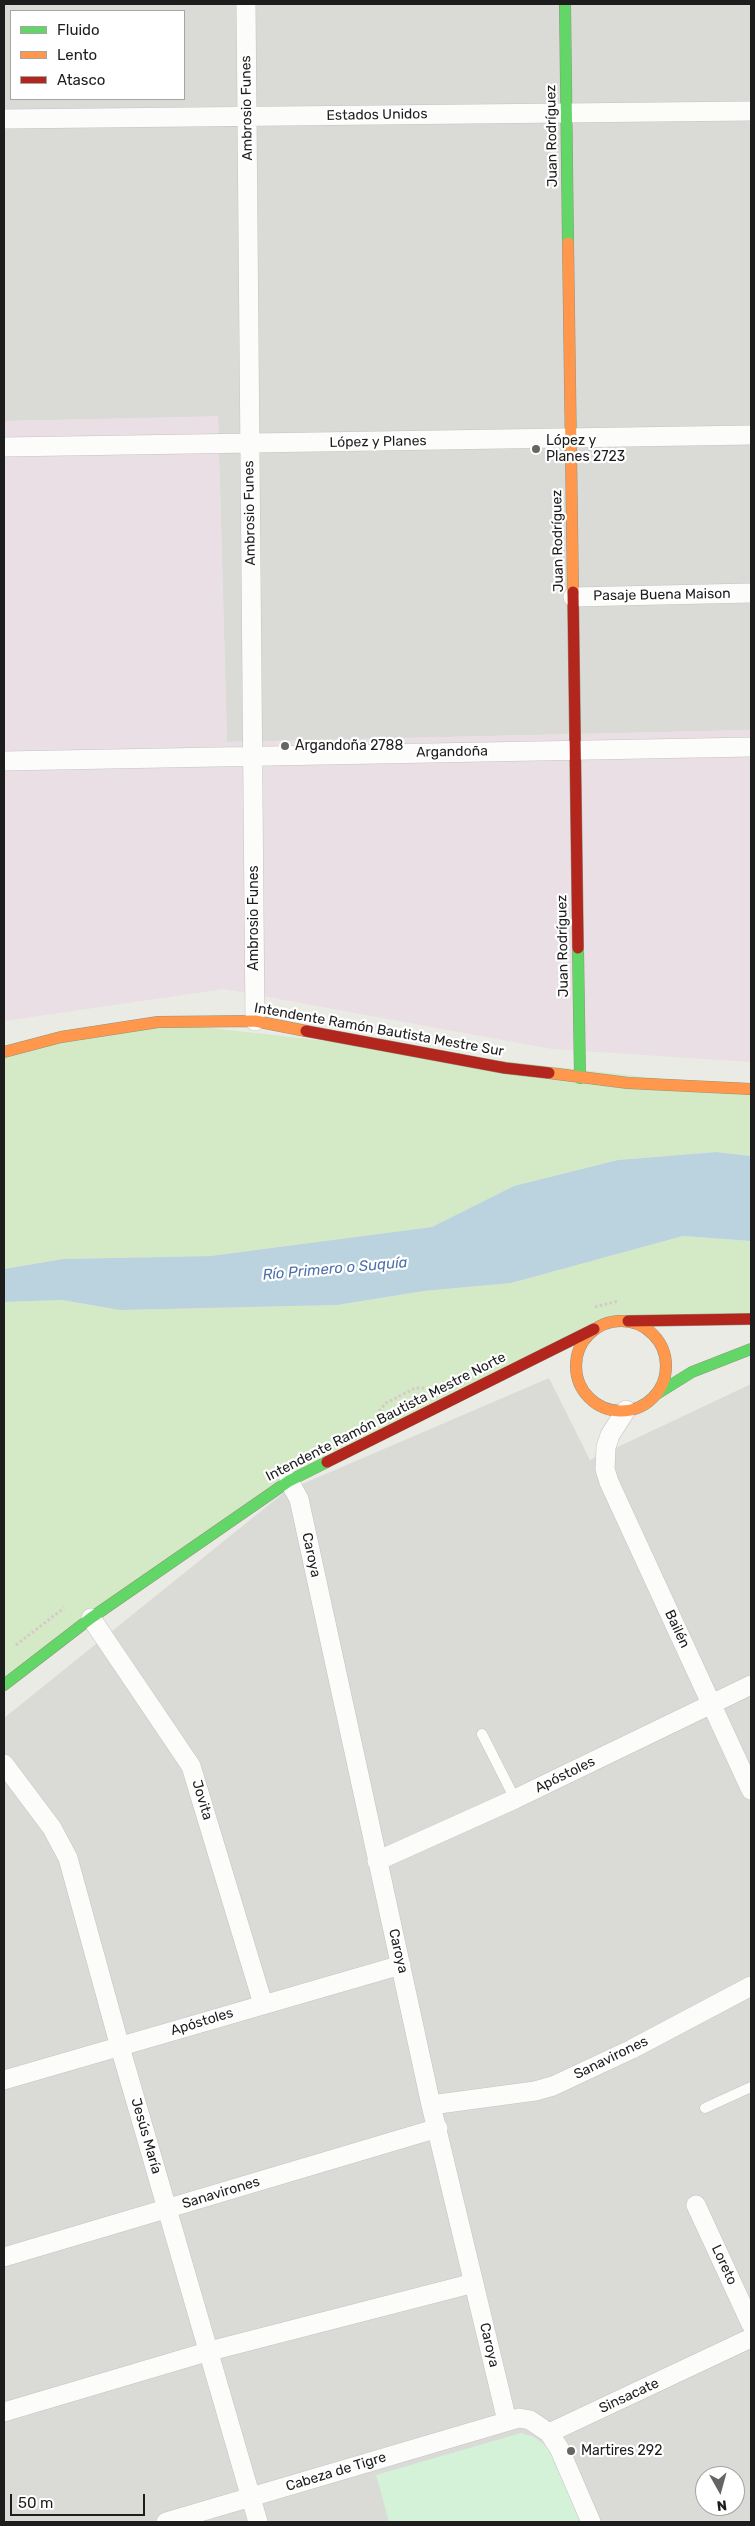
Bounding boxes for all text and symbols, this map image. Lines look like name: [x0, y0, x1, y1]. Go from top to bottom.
legend: [10, 10, 185, 100]
text: Fluido: [57, 21, 100, 39]
text: Lento: [57, 46, 97, 64]
street label: Ambrosio Funes: [238, 55, 256, 161]
text: Atasco: [57, 71, 105, 89]
street label: Juan Rodríguez: [543, 84, 561, 188]
street label: Estados Unidos: [326, 106, 428, 124]
street label: López y Planes: [329, 433, 427, 451]
place label: López y Planes 2723: [546, 433, 625, 466]
marker: López y Planes 2723: [530, 443, 542, 455]
street label: Ambrosio Funes: [241, 460, 259, 566]
street label: Juan Rodríguez: [549, 489, 567, 593]
street label: Pasaje Buena Maison: [593, 585, 731, 605]
place label: Argandoña 2788: [295, 738, 403, 754]
marker: Argandoña 2788: [279, 740, 291, 752]
street label: Argandoña: [416, 743, 488, 761]
street label: Ambrosio Funes: [246, 865, 262, 971]
street label: Juan Rodríguez: [554, 894, 572, 998]
street label: Intendente Ramón Bautista Mestre Sur: [253, 1000, 505, 1060]
water label: Río Primero o Suquía: [262, 1254, 408, 1284]
street label: Intendente Ramón Bautista Mestre Norte: [263, 1349, 509, 1485]
street label: Caroya: [298, 1531, 324, 1579]
street label: Bailén: [661, 1607, 693, 1651]
street label: Apóstoles: [532, 1753, 598, 1797]
street label: Jovita: [188, 1778, 216, 1822]
street label: Caroya: [385, 1927, 411, 1975]
street label: Apóstoles: [169, 2004, 235, 2040]
street label: Sanavirones: [571, 2033, 651, 2083]
street label: Jesús María: [127, 2096, 165, 2176]
street label: Sanavirones: [180, 2173, 262, 2213]
street label: Loreto: [707, 2242, 741, 2288]
street label: Caroya: [476, 2321, 502, 2369]
street label: Sinsacate: [596, 2375, 662, 2417]
place label: Martires 292: [581, 2443, 662, 2459]
marker: Martires 292: [565, 2445, 577, 2457]
street label: Cabeza de Tigre: [284, 2449, 388, 2495]
north arrow: [695, 2466, 745, 2516]
scale bar: [12, 2484, 148, 2516]
text: 50 m: [18, 2494, 53, 2512]
text: N: [716, 2496, 728, 2514]

